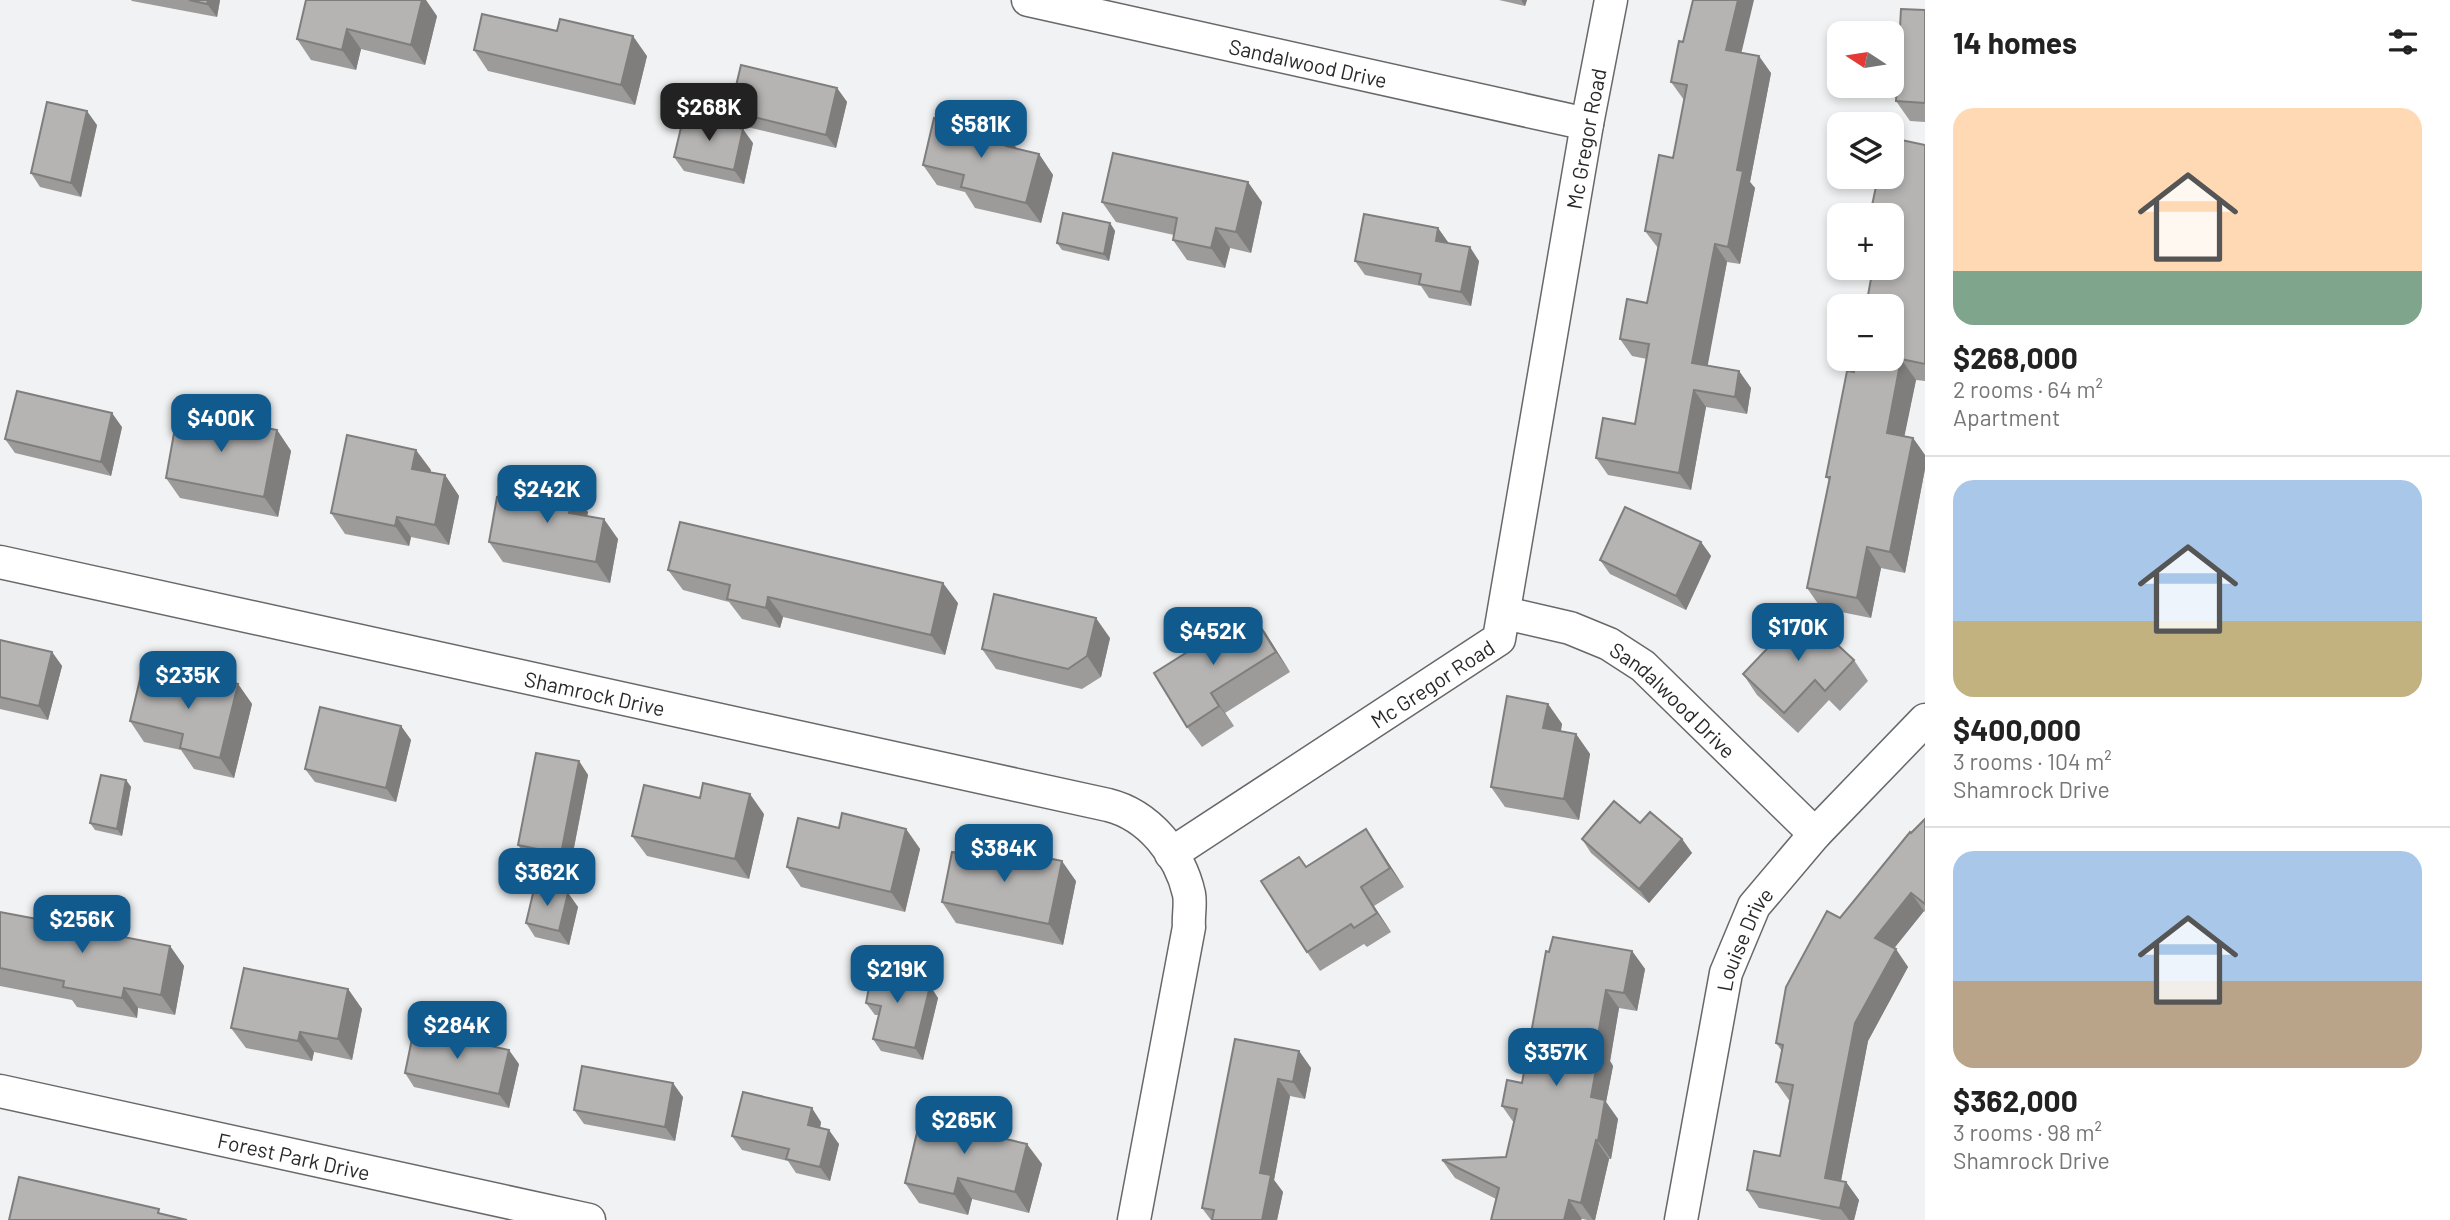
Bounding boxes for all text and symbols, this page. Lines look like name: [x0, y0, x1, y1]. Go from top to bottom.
north arrow: [1827, 21, 1904, 98]
map controls: [1827, 21, 1904, 371]
icon: filters: [2384, 23, 2422, 61]
text: 14 homes: [1953, 24, 2077, 60]
street label: Sandalwood Drive: [1227, 32, 1390, 92]
street label: Mc Gregor Road: [1560, 66, 1610, 211]
pin: $268K: [660, 83, 758, 143]
text: $268K: [676, 92, 742, 120]
pin: $581K: [932, 100, 1030, 160]
text: $581K: [951, 109, 1011, 137]
button: layers: [1827, 112, 1904, 189]
icon: home: [2125, 154, 2251, 280]
button: +: [1827, 203, 1904, 280]
button: −: [1827, 294, 1904, 371]
text: $268,000: [1953, 339, 2078, 375]
text: 2 rooms · 64 m²: [1953, 375, 2103, 403]
pin: $400K: [172, 394, 270, 454]
text: $400K: [187, 403, 255, 431]
text: Apartment: [1953, 403, 2060, 431]
pin: $242K: [498, 466, 596, 525]
text: $242K: [513, 474, 581, 502]
icon: home: [2125, 526, 2251, 652]
pin: $170K: [1749, 604, 1847, 663]
pin: $452K: [1164, 608, 1262, 667]
text: $170K: [1768, 612, 1828, 640]
text: $452K: [1180, 616, 1246, 644]
street label: Mc Gregor Road: [1365, 633, 1498, 733]
street label: Sandalwood Drive: [1606, 636, 1741, 763]
pin: $235K: [139, 652, 237, 711]
text: $235K: [156, 660, 220, 688]
street label: Shamrock Drive: [522, 665, 667, 720]
text: $400,000: [1953, 711, 2081, 747]
text: 3 rooms · 104 m²: [1953, 747, 2112, 775]
text: Shamrock Drive: [1953, 775, 2110, 803]
pin: $384K: [955, 824, 1053, 884]
text: $384K: [971, 833, 1037, 861]
pin: $362K: [498, 848, 596, 908]
text: $362K: [514, 857, 580, 885]
street label: Louise Drive: [1710, 882, 1777, 993]
pin: $256K: [33, 895, 131, 955]
icon: home: [2125, 897, 2251, 1023]
text: $256K: [49, 904, 115, 932]
pin: $219K: [848, 946, 946, 1005]
text: $219K: [867, 954, 927, 982]
pin: $284K: [408, 1002, 506, 1061]
text: $284K: [424, 1010, 490, 1038]
pin: $357K: [1507, 1028, 1605, 1088]
text: $357K: [1524, 1037, 1588, 1065]
text: $362,000: [1953, 1082, 2078, 1118]
pin: $265K: [915, 1096, 1013, 1156]
text: $265K: [931, 1105, 997, 1133]
text: 3 rooms · 98 m²: [1953, 1118, 2102, 1146]
street label: Forest Park Drive: [215, 1127, 373, 1184]
text: Shamrock Drive: [1953, 1146, 2110, 1174]

